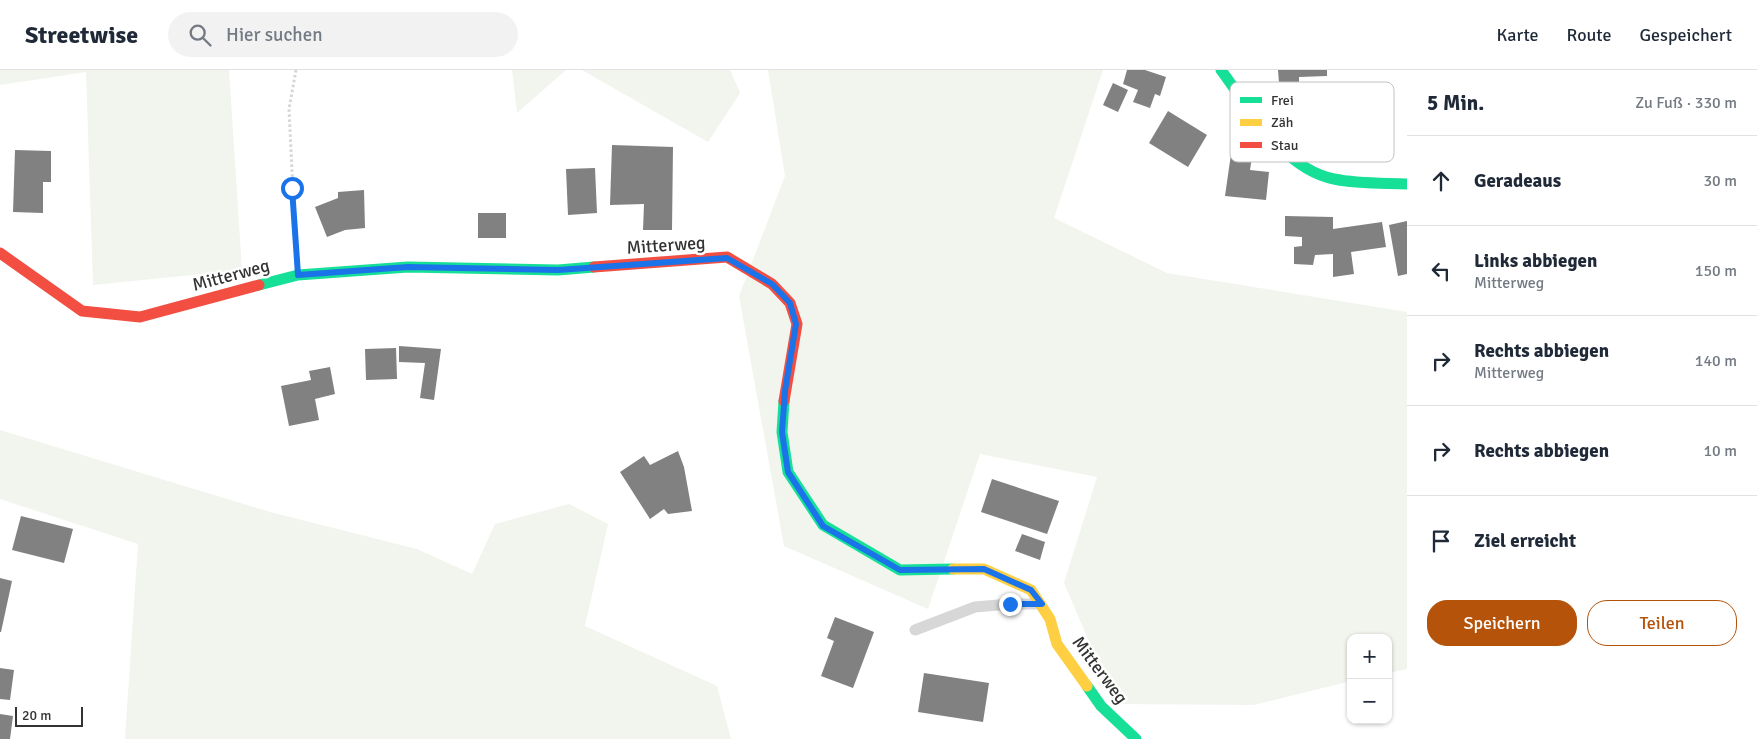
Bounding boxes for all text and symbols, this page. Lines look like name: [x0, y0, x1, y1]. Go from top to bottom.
search box: [168, 12, 518, 57]
text: Streetwise: [25, 20, 138, 50]
icon: search: [186, 21, 214, 49]
text: Hier suchen: [226, 23, 323, 47]
text: Karte: [1497, 24, 1539, 46]
text: Route: [1567, 24, 1612, 46]
text: Gespeichert: [1640, 24, 1732, 46]
legend: [1230, 82, 1394, 162]
text: 5 Min.: [1427, 90, 1484, 116]
text: Frei: [1271, 92, 1294, 109]
text: Zu Fuß · 330 m: [1635, 93, 1737, 113]
text: Zäh: [1271, 114, 1293, 131]
text: Stau: [1271, 137, 1298, 154]
icon: ahead: [1427, 167, 1455, 195]
text: Geradeaus: [1474, 169, 1561, 193]
text: 30 m: [1703, 171, 1737, 191]
route start: [281, 177, 304, 200]
street label: Mitterweg: [626, 231, 706, 259]
text: Links abbiegen: [1474, 249, 1597, 273]
street label: Mitterweg: [190, 254, 272, 296]
icon: left: [1427, 257, 1455, 285]
text: 150 m: [1695, 261, 1737, 281]
text: Mitterweg: [1474, 273, 1544, 293]
text: Rechts abbiegen: [1474, 339, 1609, 363]
icon: right: [1427, 347, 1455, 375]
text: 140 m: [1695, 351, 1737, 371]
text: Mitterweg: [1474, 363, 1544, 383]
icon: right: [1427, 437, 1455, 465]
text: Rechts abbiegen: [1474, 439, 1609, 463]
text: 10 m: [1703, 441, 1737, 461]
icon: arrive: [1427, 527, 1455, 555]
text: Ziel erreicht: [1474, 529, 1576, 553]
route end: [999, 593, 1022, 616]
button: Speichern: [1427, 600, 1577, 646]
button: Teilen: [1587, 600, 1737, 646]
street label: Mitterweg: [1067, 632, 1133, 708]
map controls: [1347, 634, 1392, 724]
button: +: [1347, 634, 1392, 679]
button: −: [1347, 679, 1392, 724]
scale bar: [15, 704, 82, 727]
text: 20 m: [22, 707, 51, 724]

